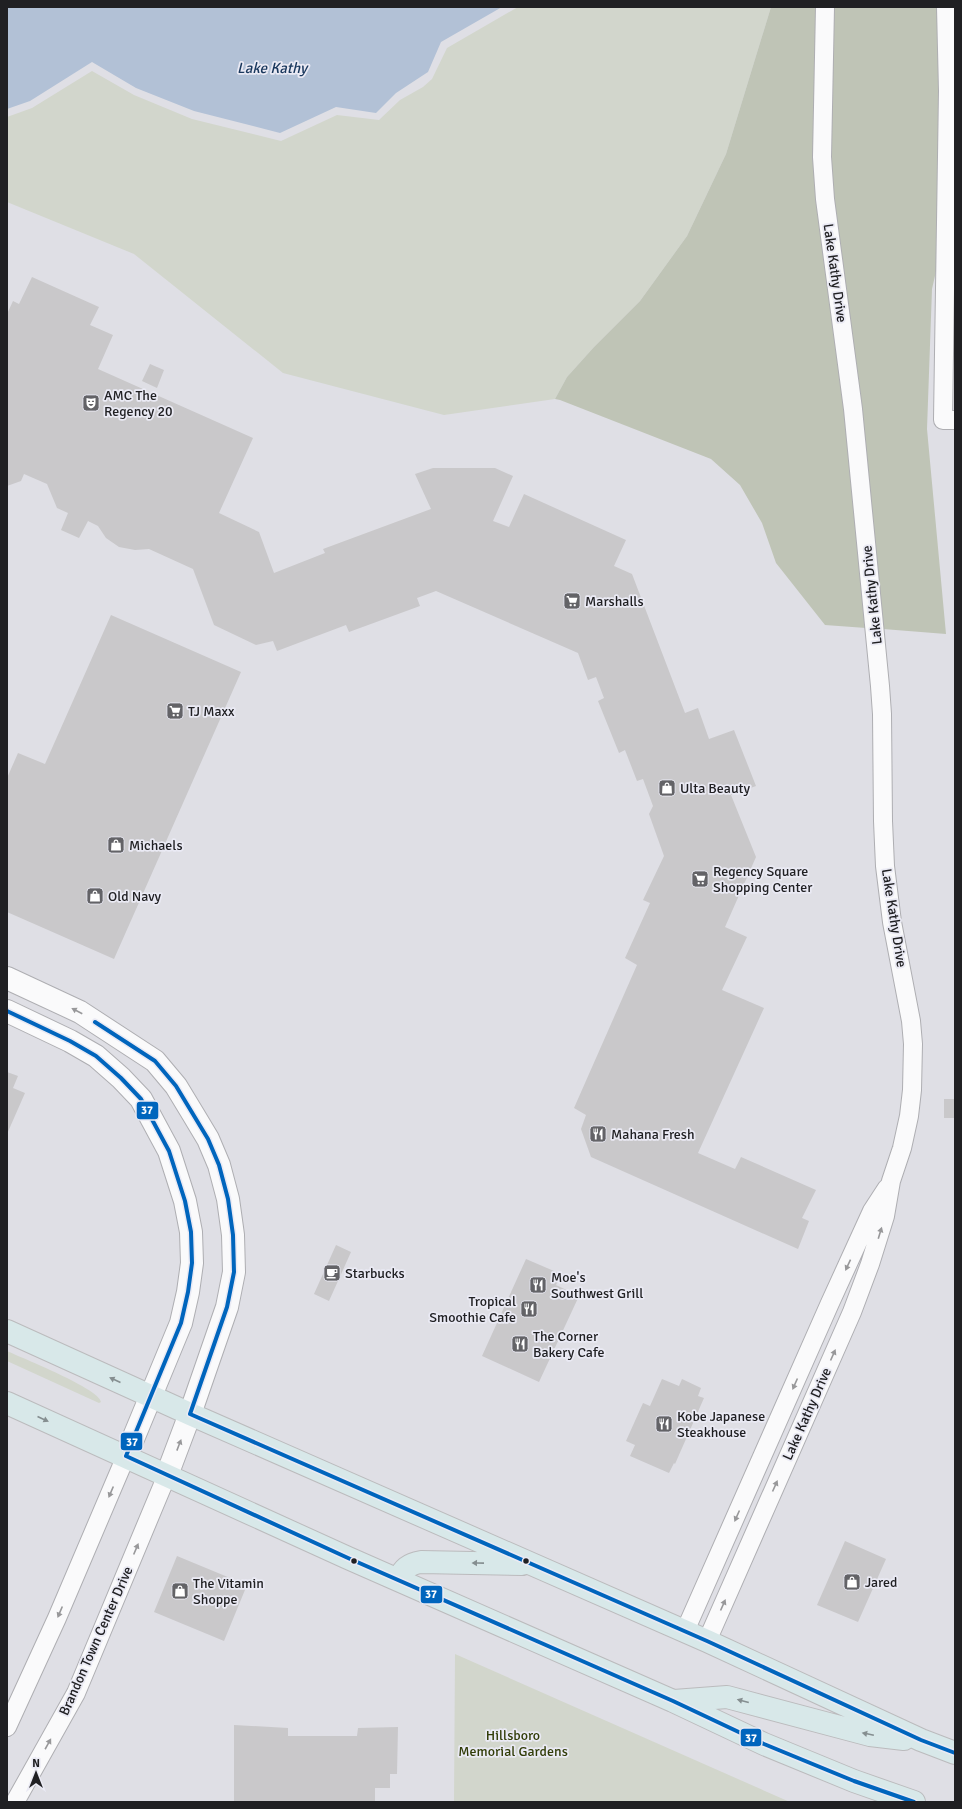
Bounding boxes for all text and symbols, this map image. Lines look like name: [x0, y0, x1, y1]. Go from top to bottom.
water label: Lake Kathy: [237, 59, 309, 77]
street label: Lake Kathy Drive: [820, 222, 850, 324]
place label: AMC The Regency 20: [104, 387, 173, 420]
theatre icon: AMC The Regency 20: [81, 393, 101, 413]
street label: Lake Kathy Drive: [858, 545, 886, 645]
supermarket icon: Marshalls: [562, 591, 582, 611]
place label: Marshalls: [585, 593, 644, 610]
supermarket icon: TJ Maxx: [165, 701, 185, 721]
place label: TJ Maxx: [188, 703, 235, 720]
shop icon: Ulta Beauty: [657, 778, 677, 798]
place label: Ulta Beauty: [680, 780, 751, 797]
shop icon: Michaels: [106, 835, 126, 855]
place label: Michaels: [129, 837, 183, 854]
place label: Regency Square Shopping Center: [713, 863, 813, 896]
street label: Lake Kathy Drive: [878, 867, 910, 969]
supermarket icon: Regency Square Shopping Center: [690, 869, 710, 889]
shop icon: Old Navy: [85, 886, 105, 906]
place label: Old Navy: [108, 888, 162, 905]
one-way arrow: [71, 1008, 83, 1014]
line badge: 37: [136, 1101, 159, 1120]
text: 37: [141, 1104, 153, 1117]
restaurant icon: Mahana Fresh: [588, 1124, 608, 1144]
place label: Mahana Fresh: [611, 1126, 695, 1143]
one-way arrow: [877, 1227, 883, 1239]
one-way arrow: [845, 1260, 851, 1271]
cafe icon: Starbucks: [322, 1263, 342, 1283]
place label: Starbucks: [345, 1265, 405, 1282]
place label: Moe's Southwest Grill: [551, 1269, 643, 1302]
restaurant icon: Moe's Southwest Grill: [528, 1275, 548, 1295]
place label: Tropical Smoothie Cafe: [429, 1293, 516, 1326]
restaurant icon: Tropical Smoothie Cafe: [519, 1299, 539, 1319]
place label: The Corner Bakery Cafe: [533, 1328, 604, 1361]
restaurant icon: The Corner Bakery Cafe: [510, 1334, 530, 1354]
one-way arrow: [830, 1349, 836, 1360]
street label: Lake Kathy Drive: [779, 1365, 835, 1463]
one-way arrow: [109, 1377, 120, 1383]
one-way arrow: [792, 1378, 798, 1389]
place label: Kobe Japanese Steakhouse: [677, 1408, 765, 1441]
restaurant icon: Kobe Japanese Steakhouse: [654, 1414, 674, 1434]
one-way arrow: [37, 1416, 48, 1422]
line badge: 37: [120, 1432, 143, 1451]
text: 37: [126, 1436, 138, 1449]
one-way arrow: [176, 1438, 182, 1450]
one-way arrow: [773, 1480, 779, 1492]
one-way arrow: [107, 1487, 113, 1499]
one-way arrow: [733, 1510, 739, 1522]
one-way arrow: [134, 1542, 140, 1554]
unlabelled marker: [349, 1556, 359, 1566]
unlabelled marker: [521, 1556, 531, 1566]
one-way arrow: [471, 1560, 484, 1566]
street label: Brandon Town Center Drive: [55, 1564, 137, 1718]
shop icon: Jared: [842, 1572, 862, 1592]
place label: Jared: [865, 1574, 897, 1591]
place label: The Vitamin Shoppe: [193, 1575, 264, 1608]
shop icon: The Vitamin Shoppe: [170, 1581, 190, 1601]
line badge: 37: [420, 1585, 443, 1604]
text: 37: [425, 1588, 437, 1601]
one-way arrow: [720, 1600, 726, 1611]
one-way arrow: [56, 1606, 63, 1618]
one-way arrow: [736, 1698, 748, 1704]
park label: Hillsboro Memorial Gardens: [458, 1727, 568, 1760]
line badge: 37: [740, 1728, 762, 1747]
one-way arrow: [862, 1731, 874, 1737]
text: 37: [745, 1732, 757, 1745]
one-way arrow: [45, 1738, 52, 1749]
north arrow: [16, 1753, 56, 1793]
text: N: [32, 1757, 40, 1770]

